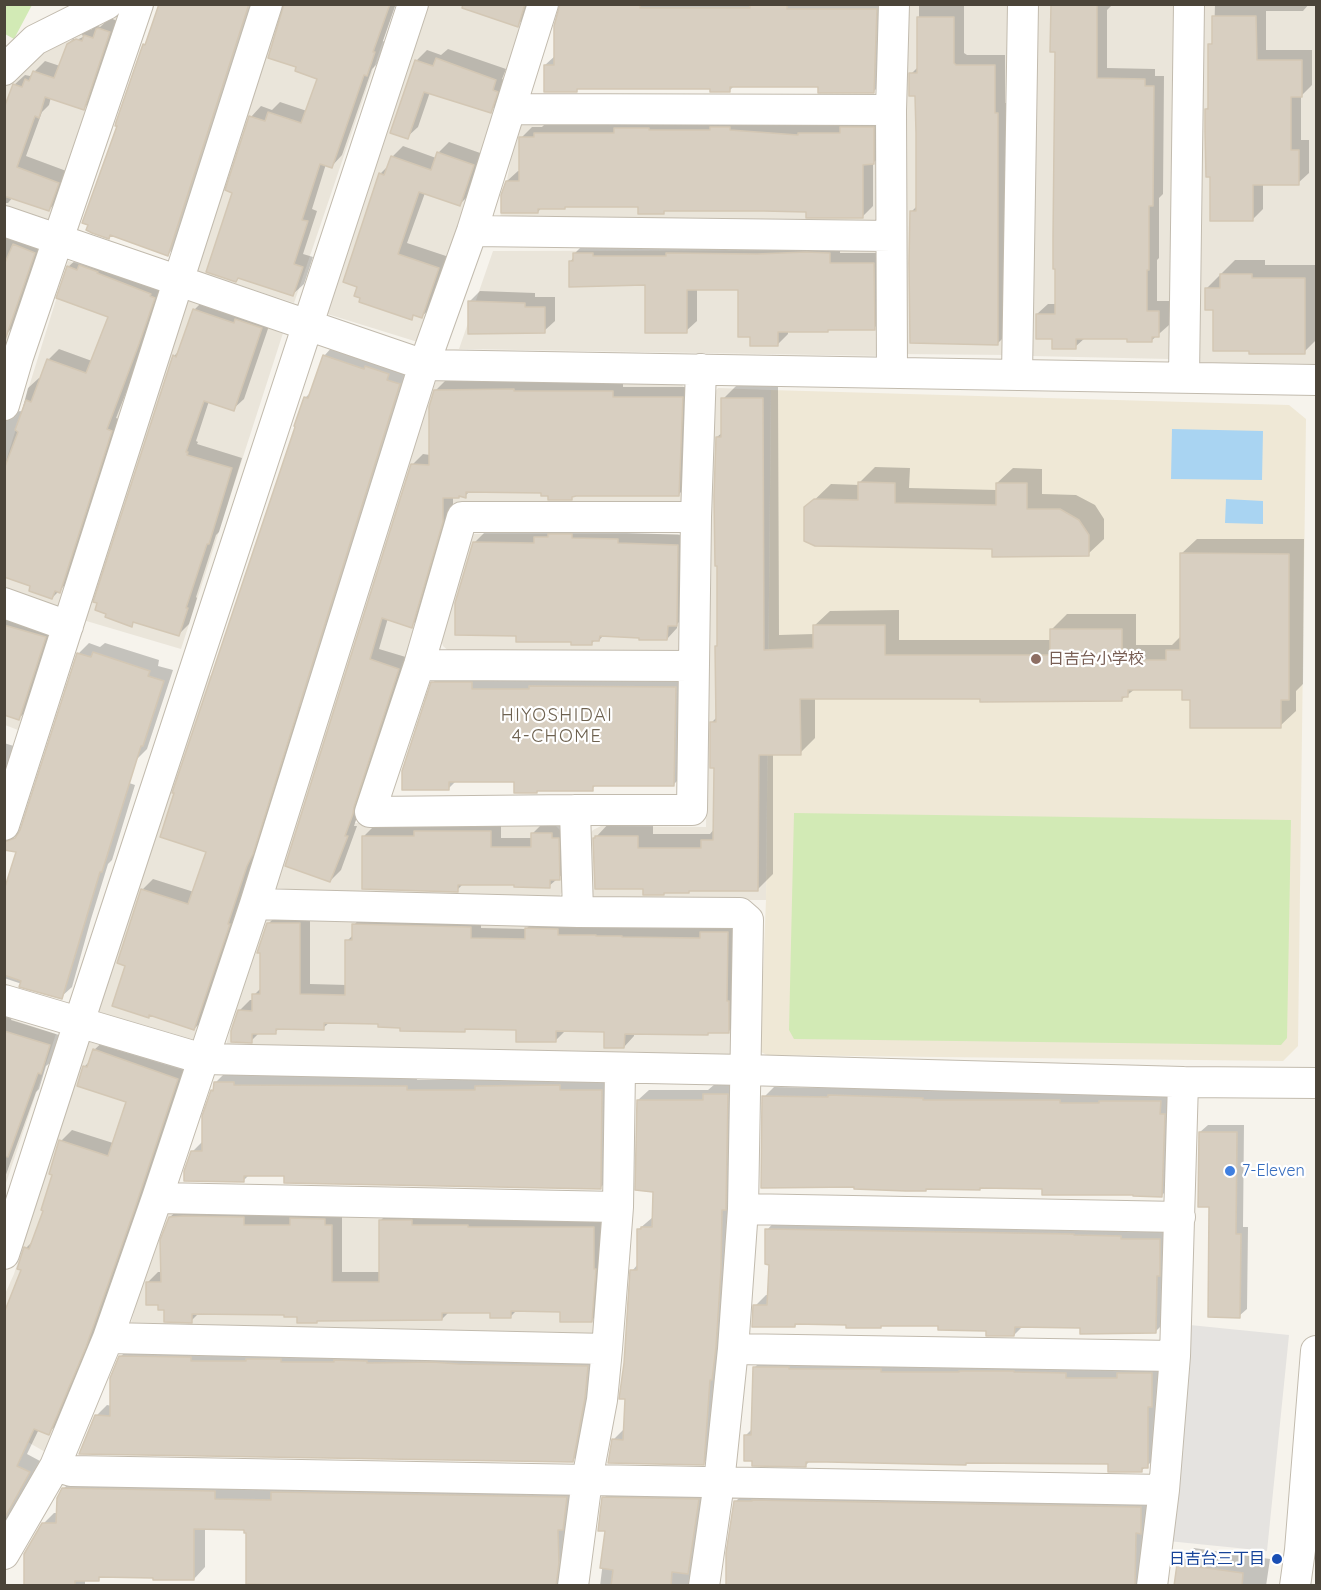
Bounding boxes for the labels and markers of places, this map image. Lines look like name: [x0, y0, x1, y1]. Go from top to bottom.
place label: 日吉台小学校: [1048, 649, 1144, 669]
marker: 日吉台小学校: [1029, 652, 1043, 666]
place label: 7-Eleven: [1242, 1161, 1305, 1181]
marker: 7-Eleven: [1223, 1164, 1237, 1178]
place label: 日吉台三丁目: [1169, 1549, 1265, 1569]
marker: 日吉台三丁目: [1270, 1552, 1284, 1566]

